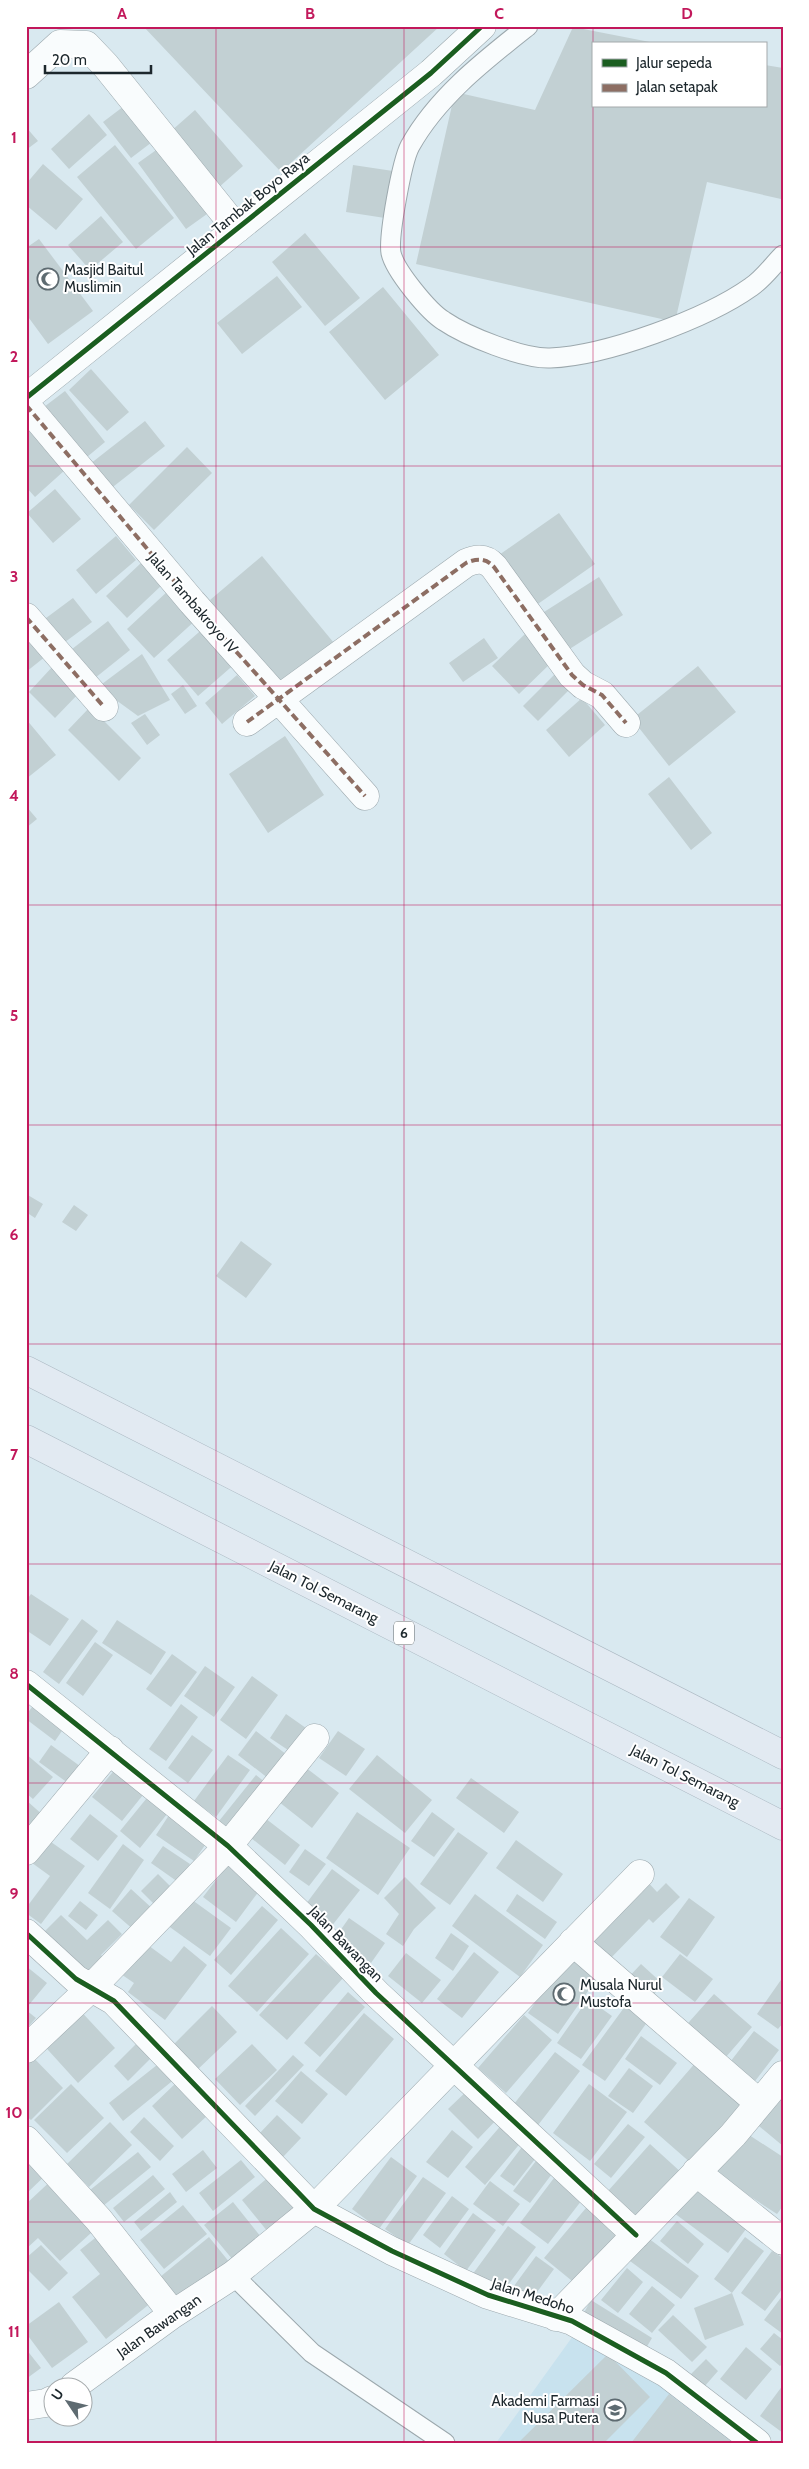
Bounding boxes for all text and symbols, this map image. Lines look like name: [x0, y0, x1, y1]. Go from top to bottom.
text: A: [117, 4, 127, 23]
text: B: [305, 4, 315, 23]
text: C: [494, 4, 504, 23]
text: D: [681, 4, 693, 23]
scale bar: [45, 42, 151, 74]
legend: [592, 42, 766, 108]
text: 20 m: [52, 51, 87, 69]
text: Jalur sepeda: [635, 54, 713, 72]
text: Jalan setapak: [635, 78, 718, 96]
text: 1: [11, 128, 17, 147]
street label: Jalan Tambak Boyo Raya: [182, 148, 314, 260]
place label: Masjid Baitul Muslimin: [64, 261, 144, 296]
mosque icon: Masjid Baitul Muslimin: [36, 267, 60, 291]
text: 2: [10, 347, 18, 366]
street label: Jalan Tambakroyo IV: [144, 548, 242, 658]
text: 3: [10, 567, 18, 586]
text: 4: [9, 786, 19, 805]
text: 5: [10, 1006, 18, 1025]
text: 6: [10, 1225, 19, 1244]
text: 7: [10, 1445, 19, 1464]
street label: Jalan Tol Semarang: [266, 1556, 382, 1627]
road number: 6: [394, 1622, 414, 1645]
text: 8: [9, 1664, 19, 1683]
street label: Jalan Tol Semarang: [627, 1740, 743, 1811]
text: 9: [10, 1884, 19, 1903]
street label: Jalan Bawangan: [305, 1901, 387, 1986]
place label: Musala Nurul Mustofa: [580, 1976, 662, 2011]
mosque icon: Musala Nurul Mustofa: [552, 1982, 576, 2006]
text: 10: [5, 2103, 23, 2122]
street label: Jalan Medoho: [488, 2274, 577, 2318]
street label: Jalan Bawangan: [113, 2290, 205, 2362]
text: 11: [8, 2322, 20, 2341]
north arrow: [42, 2376, 92, 2426]
text: U: [47, 2385, 68, 2404]
place label: Akademi Farmasi Nusa Putera: [492, 2392, 600, 2427]
school or university icon: Akademi Farmasi Nusa Putera: [603, 2398, 627, 2422]

